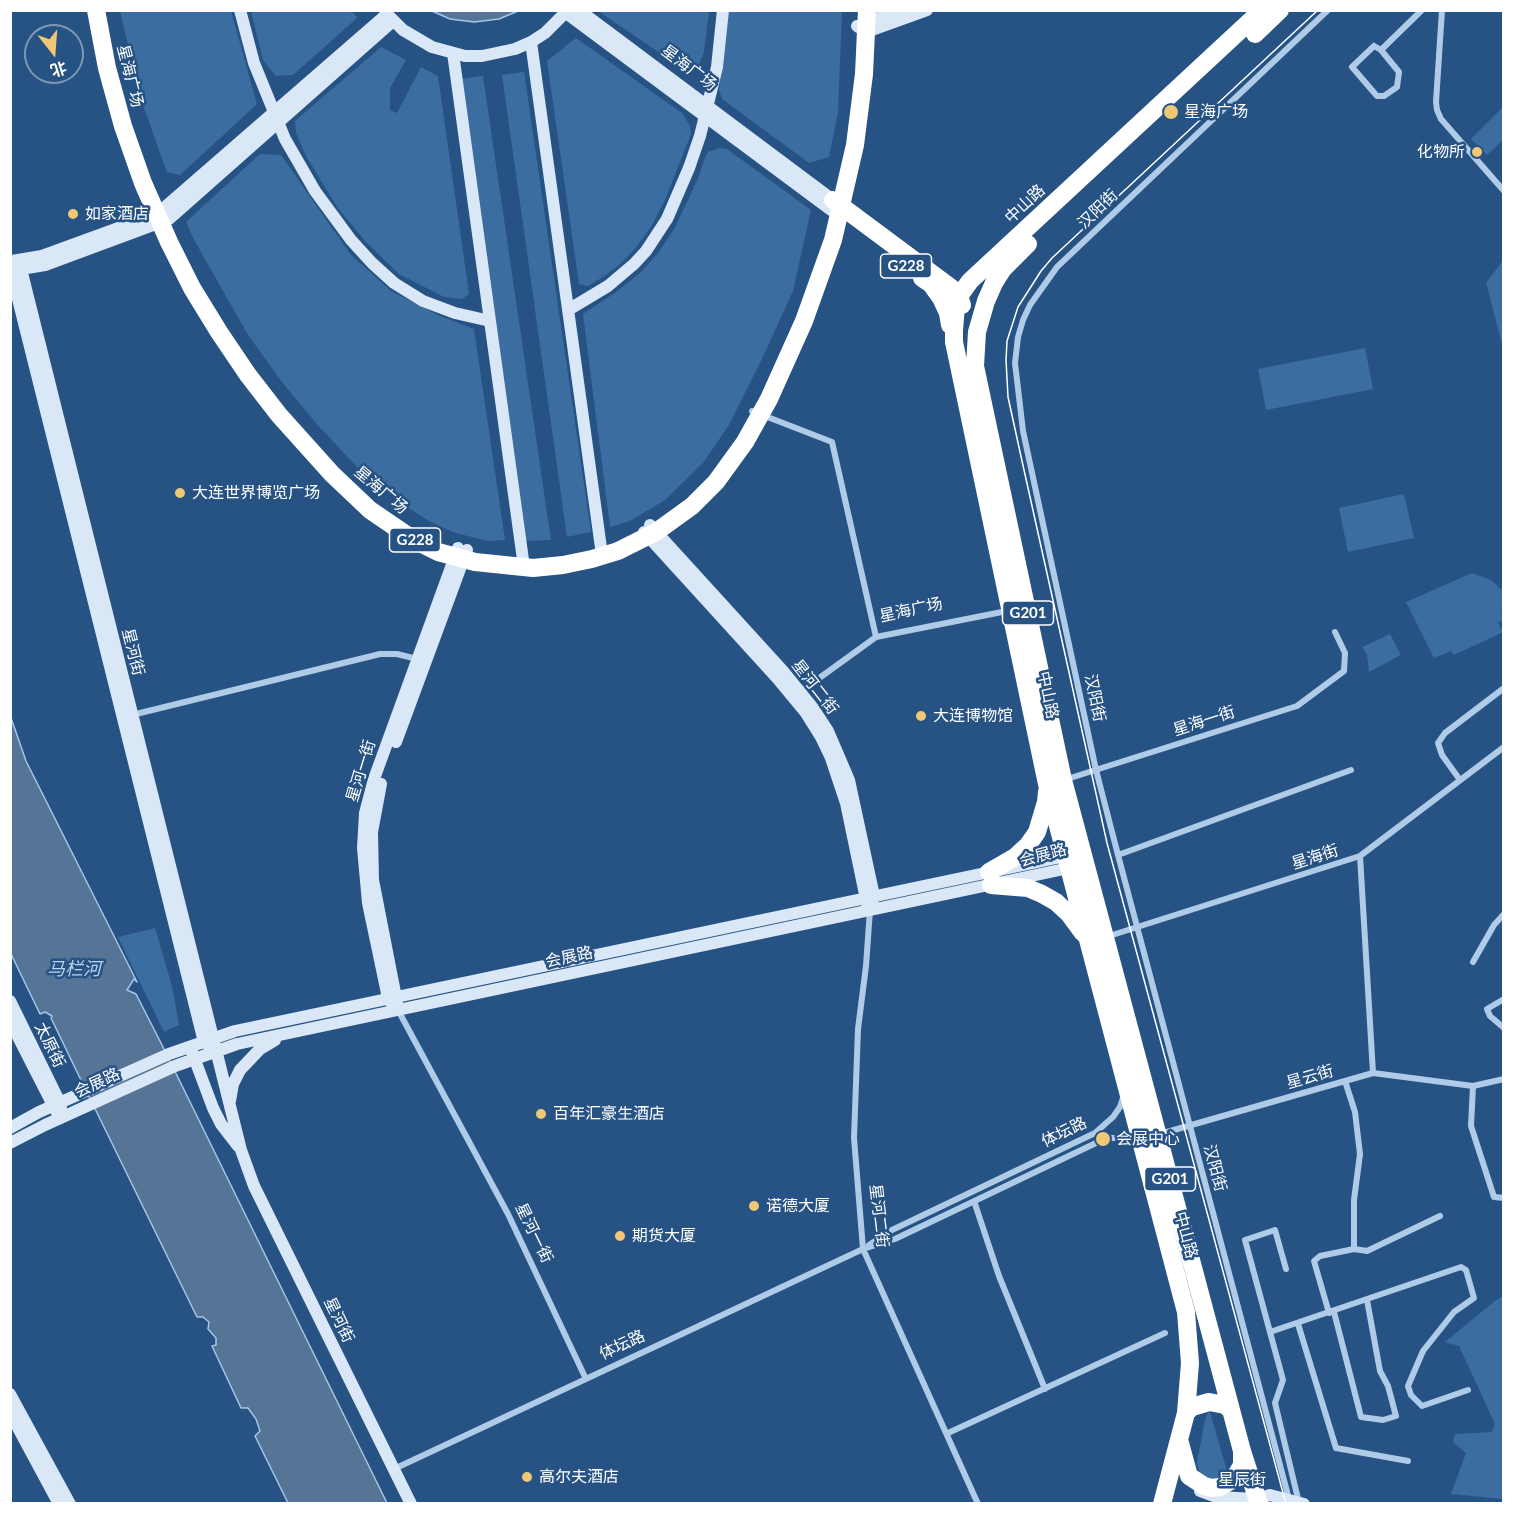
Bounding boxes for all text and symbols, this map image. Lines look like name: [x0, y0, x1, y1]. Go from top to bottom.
north arrow: [24, 24, 84, 84]
street label: 星海广场: [658, 41, 720, 95]
street label: 星海广场: [113, 43, 147, 109]
text: 北: [48, 58, 69, 81]
place label: 星海广场: [1184, 102, 1248, 122]
marker: 星海广场: [1162, 103, 1180, 121]
place label: 化物所: [1417, 142, 1465, 162]
marker: 化物所: [1470, 145, 1484, 159]
street label: 中山路: [1001, 181, 1049, 227]
street label: 汉阳街: [1074, 185, 1122, 233]
place label: 如家酒店: [85, 204, 149, 224]
marker: 如家酒店: [66, 207, 80, 221]
road number: G228: [880, 254, 932, 278]
street label: 星海广场: [350, 462, 412, 518]
place label: 大连世界博览广场: [192, 483, 320, 503]
marker: 大连世界博览广场: [173, 486, 187, 500]
road number: G228: [390, 528, 440, 552]
street label: 星海广场: [878, 594, 944, 626]
road number: G201: [1002, 601, 1054, 625]
street label: 星河街: [118, 626, 148, 678]
street label: 星河二街: [788, 656, 842, 718]
street label: 中山路: [1034, 670, 1062, 720]
street label: 汉阳街: [1081, 673, 1109, 723]
street label: 星海一街: [1171, 702, 1237, 740]
place label: 大连博物馆: [933, 706, 1013, 726]
marker: 大连博物馆: [914, 709, 928, 723]
street label: 星河一街: [342, 738, 380, 804]
street label: 会展路: [1017, 840, 1069, 870]
street label: 星海街: [1289, 840, 1341, 874]
street label: 会展路: [544, 943, 594, 971]
water label: 马栏河: [47, 958, 101, 980]
street label: 太原街: [31, 1019, 69, 1071]
street label: 星云街: [1284, 1061, 1336, 1093]
street label: 会展路: [71, 1064, 123, 1102]
place label: 百年汇豪生酒店: [553, 1104, 665, 1124]
marker: 百年汇豪生酒店: [534, 1107, 548, 1121]
street label: 体坛路: [1038, 1113, 1090, 1151]
place label: 会展中心: [1116, 1129, 1180, 1149]
marker: 会展中心: [1094, 1130, 1112, 1148]
street label: 汉阳街: [1200, 1142, 1230, 1194]
road number: G201: [1144, 1167, 1196, 1191]
street label: 星河二街: [866, 1183, 892, 1249]
place label: 诺德大厦: [766, 1196, 830, 1216]
marker: 诺德大厦: [747, 1199, 761, 1213]
street label: 星河一街: [511, 1200, 557, 1266]
street label: 中山路: [1171, 1209, 1201, 1261]
place label: 期货大厦: [632, 1226, 696, 1246]
marker: 期货大厦: [613, 1229, 627, 1243]
street label: 星河街: [320, 1294, 358, 1346]
street label: 体坛路: [596, 1326, 648, 1364]
place label: 高尔夫酒店: [539, 1467, 619, 1487]
marker: 高尔夫酒店: [520, 1470, 534, 1484]
street label: 星辰街: [1218, 1470, 1266, 1490]

